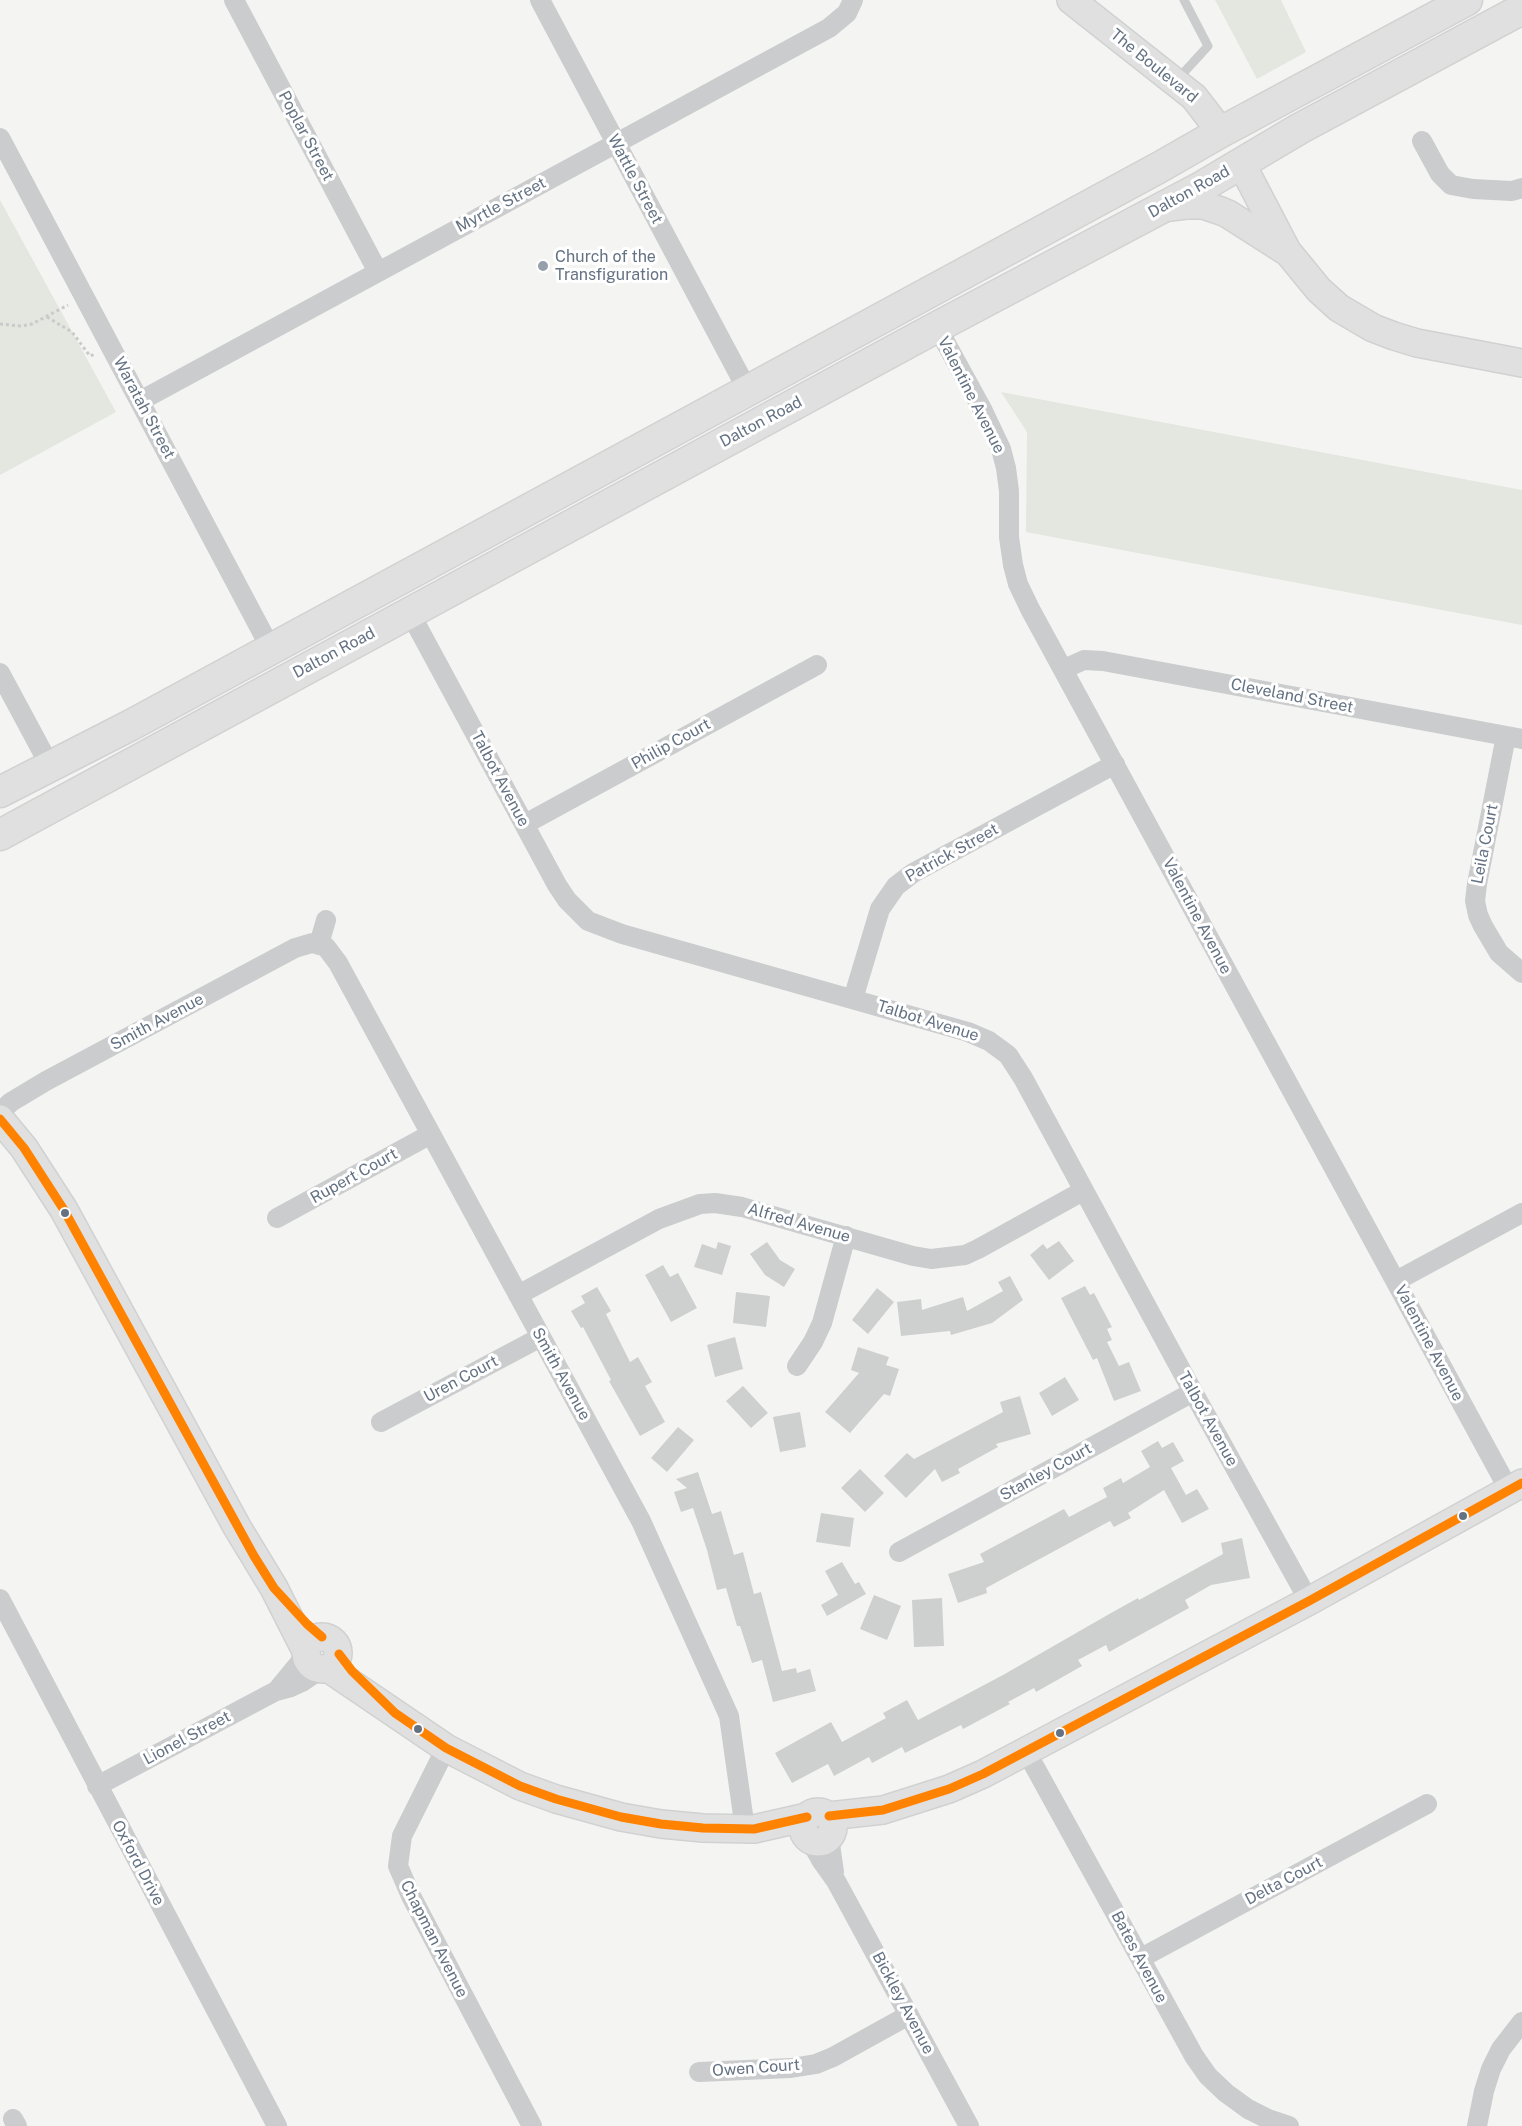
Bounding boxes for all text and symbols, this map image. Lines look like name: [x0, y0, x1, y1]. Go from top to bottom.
street label: The Boulevard: [1107, 25, 1201, 107]
street label: Poplar Street: [274, 88, 338, 184]
street label: Wattle Street: [603, 131, 667, 227]
street label: Dalton Road: [1145, 162, 1233, 222]
street label: Myrtle Street: [453, 173, 549, 237]
place label: Church of the Transfiguration: [555, 247, 668, 285]
marker: Church of the Transfiguration: [536, 259, 550, 273]
street label: Valentine Avenue: [933, 333, 1009, 457]
street label: Waratah Street: [109, 354, 179, 462]
street label: Dalton Road: [717, 392, 805, 452]
street label: Dalton Road: [290, 623, 378, 683]
street label: Cleveland Street: [1229, 675, 1355, 717]
street label: Philip Court: [628, 714, 714, 774]
street label: Talbot Avenue: [467, 728, 533, 830]
street label: Leila Court: [1468, 802, 1502, 886]
street label: Patrick Street: [902, 820, 1002, 886]
street label: Valentine Avenue: [1158, 855, 1236, 977]
street label: Smith Avenue: [107, 989, 207, 1055]
street label: Talbot Avenue: [875, 996, 981, 1046]
street label: Rupert Court: [307, 1144, 401, 1208]
street label: Alfred Avenue: [746, 1199, 852, 1247]
unlabelled marker: [59, 1207, 71, 1219]
street label: Valentine Avenue: [1390, 1282, 1468, 1404]
street label: Smith Avenue: [528, 1324, 594, 1424]
street label: Uren Court: [421, 1351, 501, 1407]
street label: Talbot Avenue: [1174, 1368, 1242, 1470]
street label: Stanley Court: [997, 1439, 1095, 1505]
unlabelled marker: [1457, 1510, 1469, 1522]
street label: Lionel Street: [140, 1707, 234, 1769]
unlabelled marker: [412, 1723, 424, 1735]
unlabelled marker: [1054, 1727, 1066, 1739]
street label: Oxford Drive: [108, 1817, 168, 1909]
street label: Delta Court: [1242, 1853, 1326, 1909]
street label: Chapman Avenue: [396, 1877, 472, 2001]
street label: Bates Avenue: [1107, 1908, 1171, 2006]
street label: Bickley Avenue: [868, 1949, 938, 2057]
street label: Owen Court: [711, 2055, 801, 2081]

